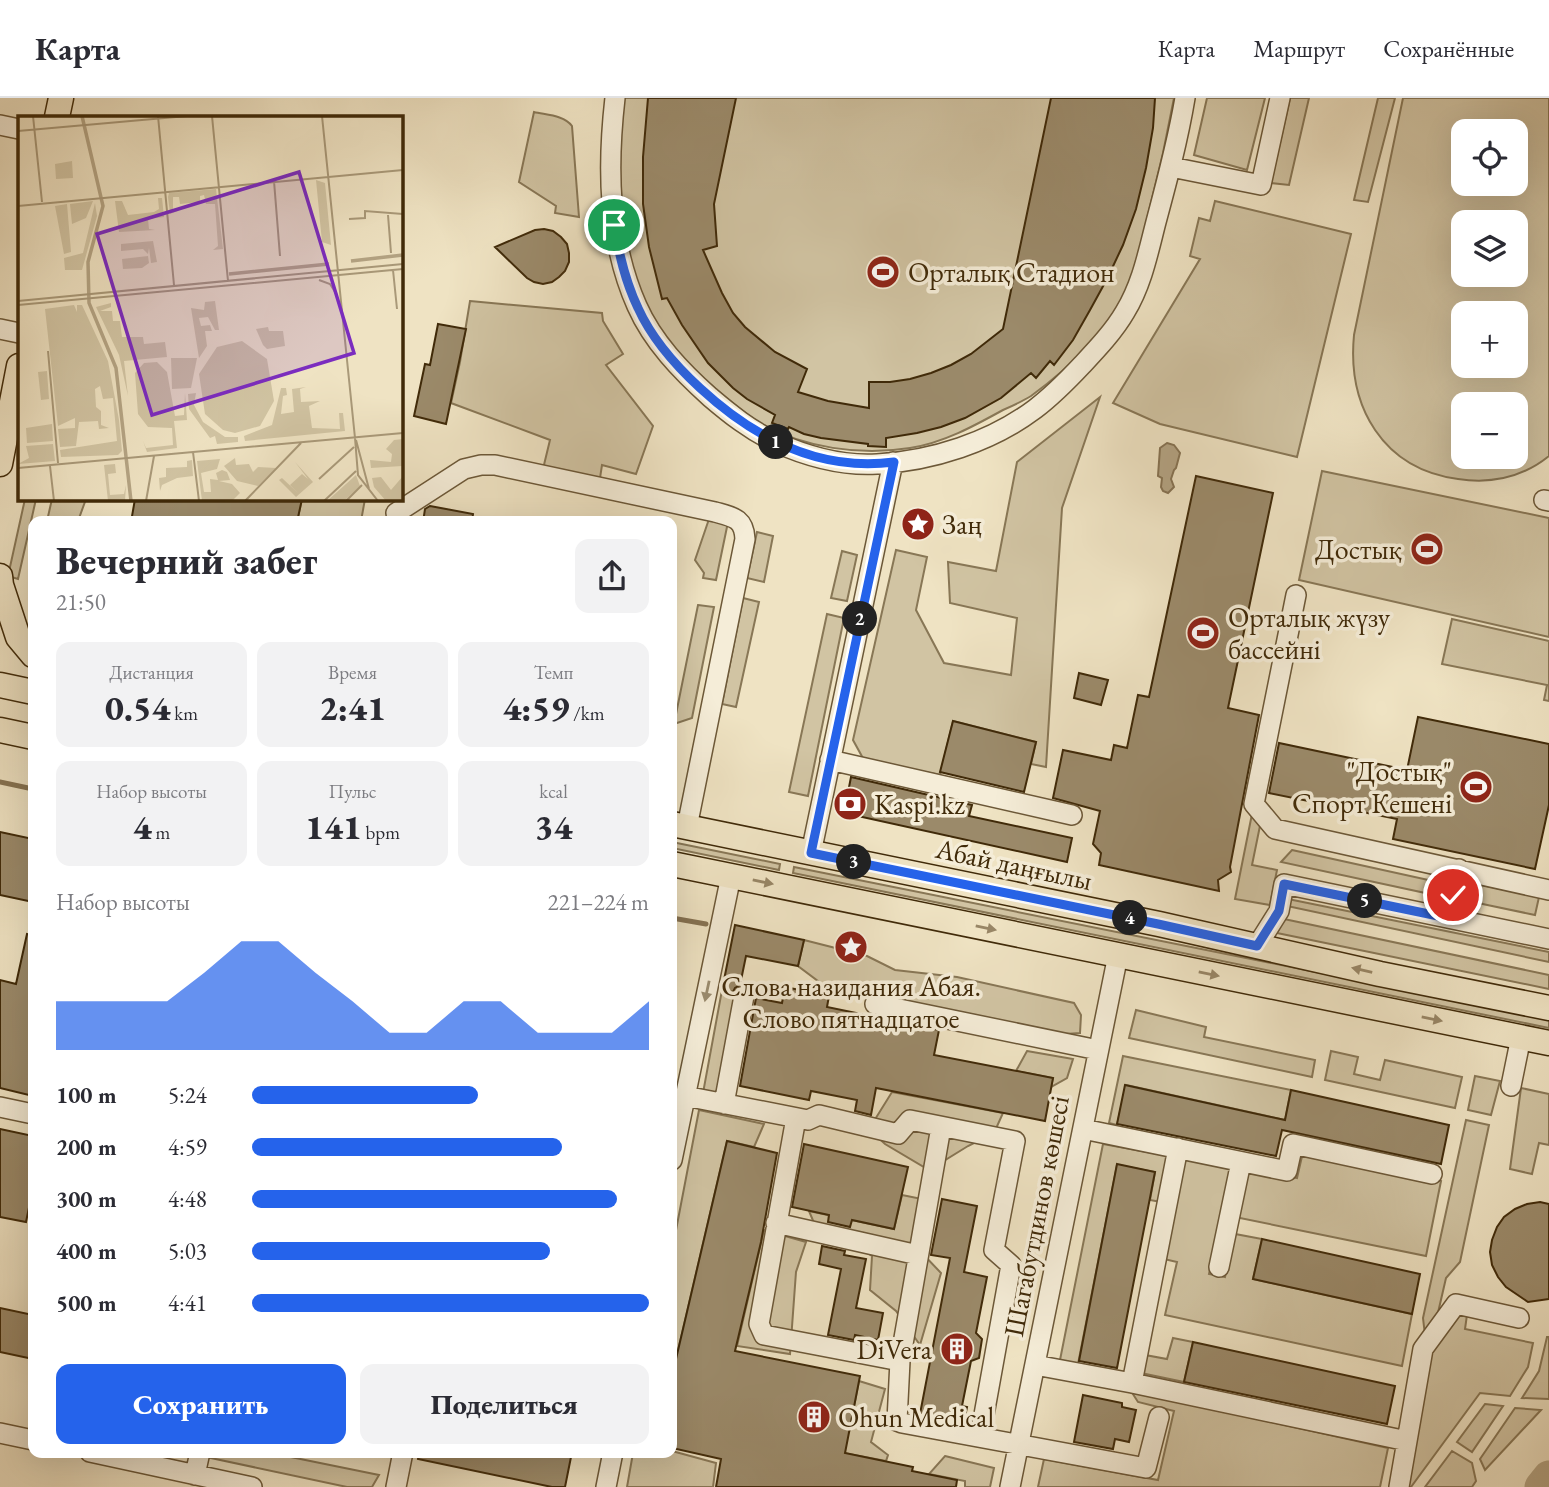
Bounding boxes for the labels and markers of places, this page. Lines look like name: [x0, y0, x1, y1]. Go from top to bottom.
pin: [584, 195, 644, 255]
sports icon: Орталық Стадион: [864, 253, 902, 291]
place label: Орталық Стадион: [908, 254, 1115, 290]
pin: 1: [758, 424, 794, 460]
place icon: Заң: [899, 505, 937, 543]
place label: Заң: [942, 506, 982, 542]
sports icon: Достық: [1408, 530, 1446, 568]
place label: Достық: [1315, 531, 1402, 567]
place label: Орталық жүзу бассейні: [1228, 599, 1391, 667]
pin: 2: [842, 602, 878, 636]
sports icon: Орталық жүзу бассейні: [1184, 614, 1222, 652]
place label: "Достық" Спорт Кешені: [1292, 753, 1452, 821]
sports icon: "Достық" Спорт Кешені: [1457, 768, 1495, 806]
bank icon: Kaspi.kz: [831, 785, 869, 823]
place label: Kaspi.kz: [874, 786, 965, 822]
pin: 3: [836, 844, 872, 880]
pin: [1423, 865, 1483, 925]
pin: 5: [1348, 884, 1382, 918]
pin: 4: [1112, 900, 1148, 936]
place icon: Слова назидания Абая. Слово пятнадцатое: [832, 928, 870, 966]
place label: Слова назидания Абая. Слово пятнадцатое: [721, 968, 981, 1036]
building icon: DiVera: [938, 1330, 976, 1368]
place label: DiVera: [857, 1331, 933, 1367]
building icon: Ohun Medical: [795, 1398, 833, 1436]
place label: Ohun Medical: [838, 1399, 994, 1435]

